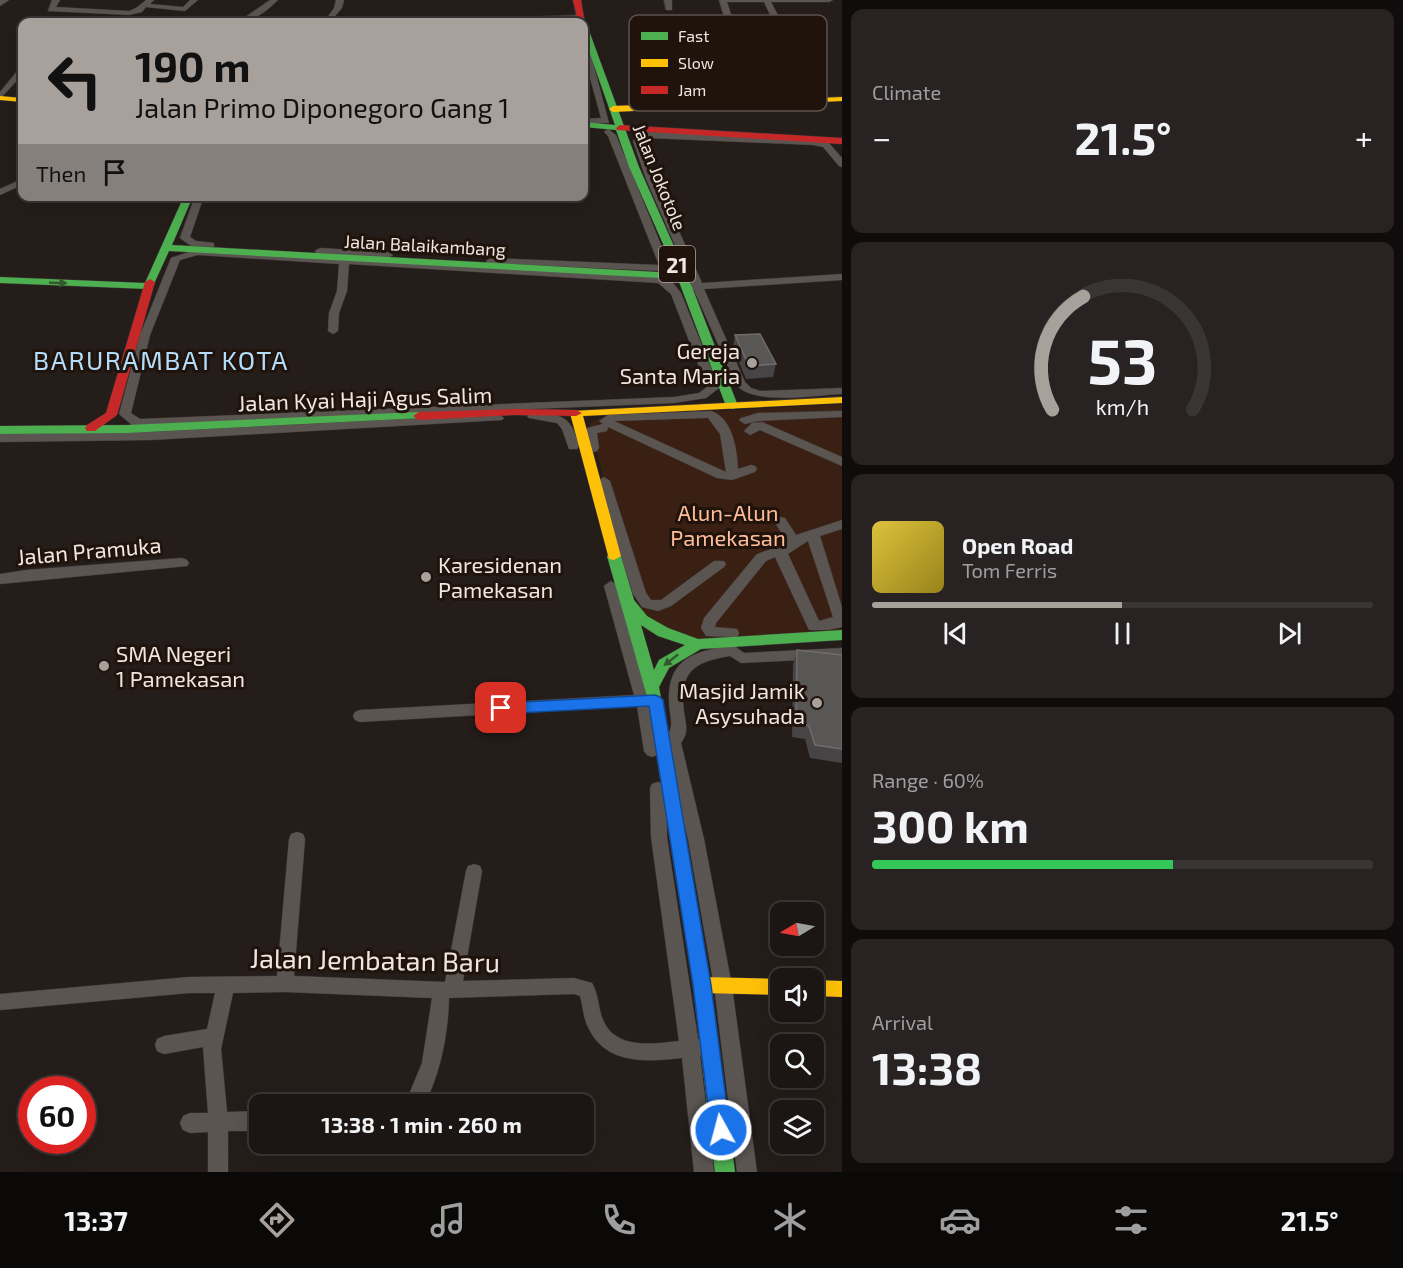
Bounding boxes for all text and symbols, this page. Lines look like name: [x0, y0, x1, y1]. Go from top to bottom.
legend: [629, 15, 827, 111]
text: Fast: [678, 26, 709, 45]
text: 190 m: [135, 40, 251, 90]
icon: left: [36, 42, 114, 120]
text: Slow: [678, 53, 714, 72]
text: Jam: [678, 80, 706, 99]
text: Climate: [872, 80, 941, 104]
text: Jalan Primo Diponegoro Gang 1: [135, 91, 509, 123]
text: 21.5°: [1075, 110, 1172, 164]
text: −: [872, 117, 891, 157]
text: +: [1355, 117, 1373, 157]
street label: Jalan Jokotole: [629, 121, 691, 233]
icon: arrive: [98, 156, 131, 189]
text: Then: [36, 160, 86, 186]
street label: Jalan Balaikambang: [344, 230, 506, 260]
road number: 21: [659, 246, 695, 282]
one-way arrow: [49, 278, 68, 287]
text: 53: [1088, 323, 1157, 398]
place label: Gereja Santa Maria: [620, 337, 740, 388]
district label: BARURAMBAT KOTA: [33, 344, 289, 375]
marker: Gereja Santa Maria: [745, 356, 759, 370]
street label: Jalan Kyai Haji Agus Salim: [237, 381, 493, 416]
text: km/h: [1096, 395, 1149, 420]
park label: Alun-Alun Pamekasan: [670, 499, 786, 550]
street label: Jalan Pramuka: [16, 531, 162, 569]
text: Open Road: [962, 532, 1074, 558]
place label: Karesidenan Pamekasan: [438, 551, 562, 602]
text: Tom Ferris: [962, 558, 1057, 582]
marker: Karesidenan Pamekasan: [419, 570, 433, 584]
icon: previous: [939, 617, 972, 650]
icon: pause: [1106, 617, 1139, 650]
icon: next: [1273, 617, 1306, 650]
place label: SMA Negeri 1 Pamekasan: [116, 640, 245, 691]
one-way arrow: [663, 654, 679, 667]
marker: SMA Negeri 1 Pamekasan: [97, 659, 111, 673]
place label: Masjid Jamik Asysuhada: [679, 677, 805, 728]
pin: [475, 682, 526, 733]
icon: arrive: [484, 691, 517, 724]
marker: Masjid Jamik Asysuhada: [810, 696, 824, 710]
text: Range · 60%: [872, 768, 984, 792]
text: 300 km: [872, 798, 1029, 852]
north arrow: [770, 902, 824, 956]
map controls: [770, 902, 824, 1154]
street label: Jalan Jembatan Baru: [250, 941, 500, 977]
button: sound: [770, 968, 824, 1022]
text: Arrival: [872, 1010, 933, 1034]
button: search: [770, 1034, 824, 1088]
text: 13:38: [872, 1040, 982, 1094]
speed limit sign: 60: [18, 1076, 96, 1154]
position arrow: [689, 1098, 753, 1162]
button: layers: [770, 1100, 824, 1154]
text: 13:38 · 1 min · 260 m: [321, 1111, 522, 1137]
icon: directions: [256, 1199, 298, 1241]
icon: music: [427, 1199, 469, 1241]
icon: phone: [598, 1199, 640, 1241]
icon: climate: [769, 1199, 811, 1241]
icon: car: [939, 1199, 981, 1241]
icon: filters: [1110, 1199, 1152, 1241]
text: 13:37: [64, 1204, 128, 1236]
text: 21.5°: [1281, 1204, 1339, 1236]

